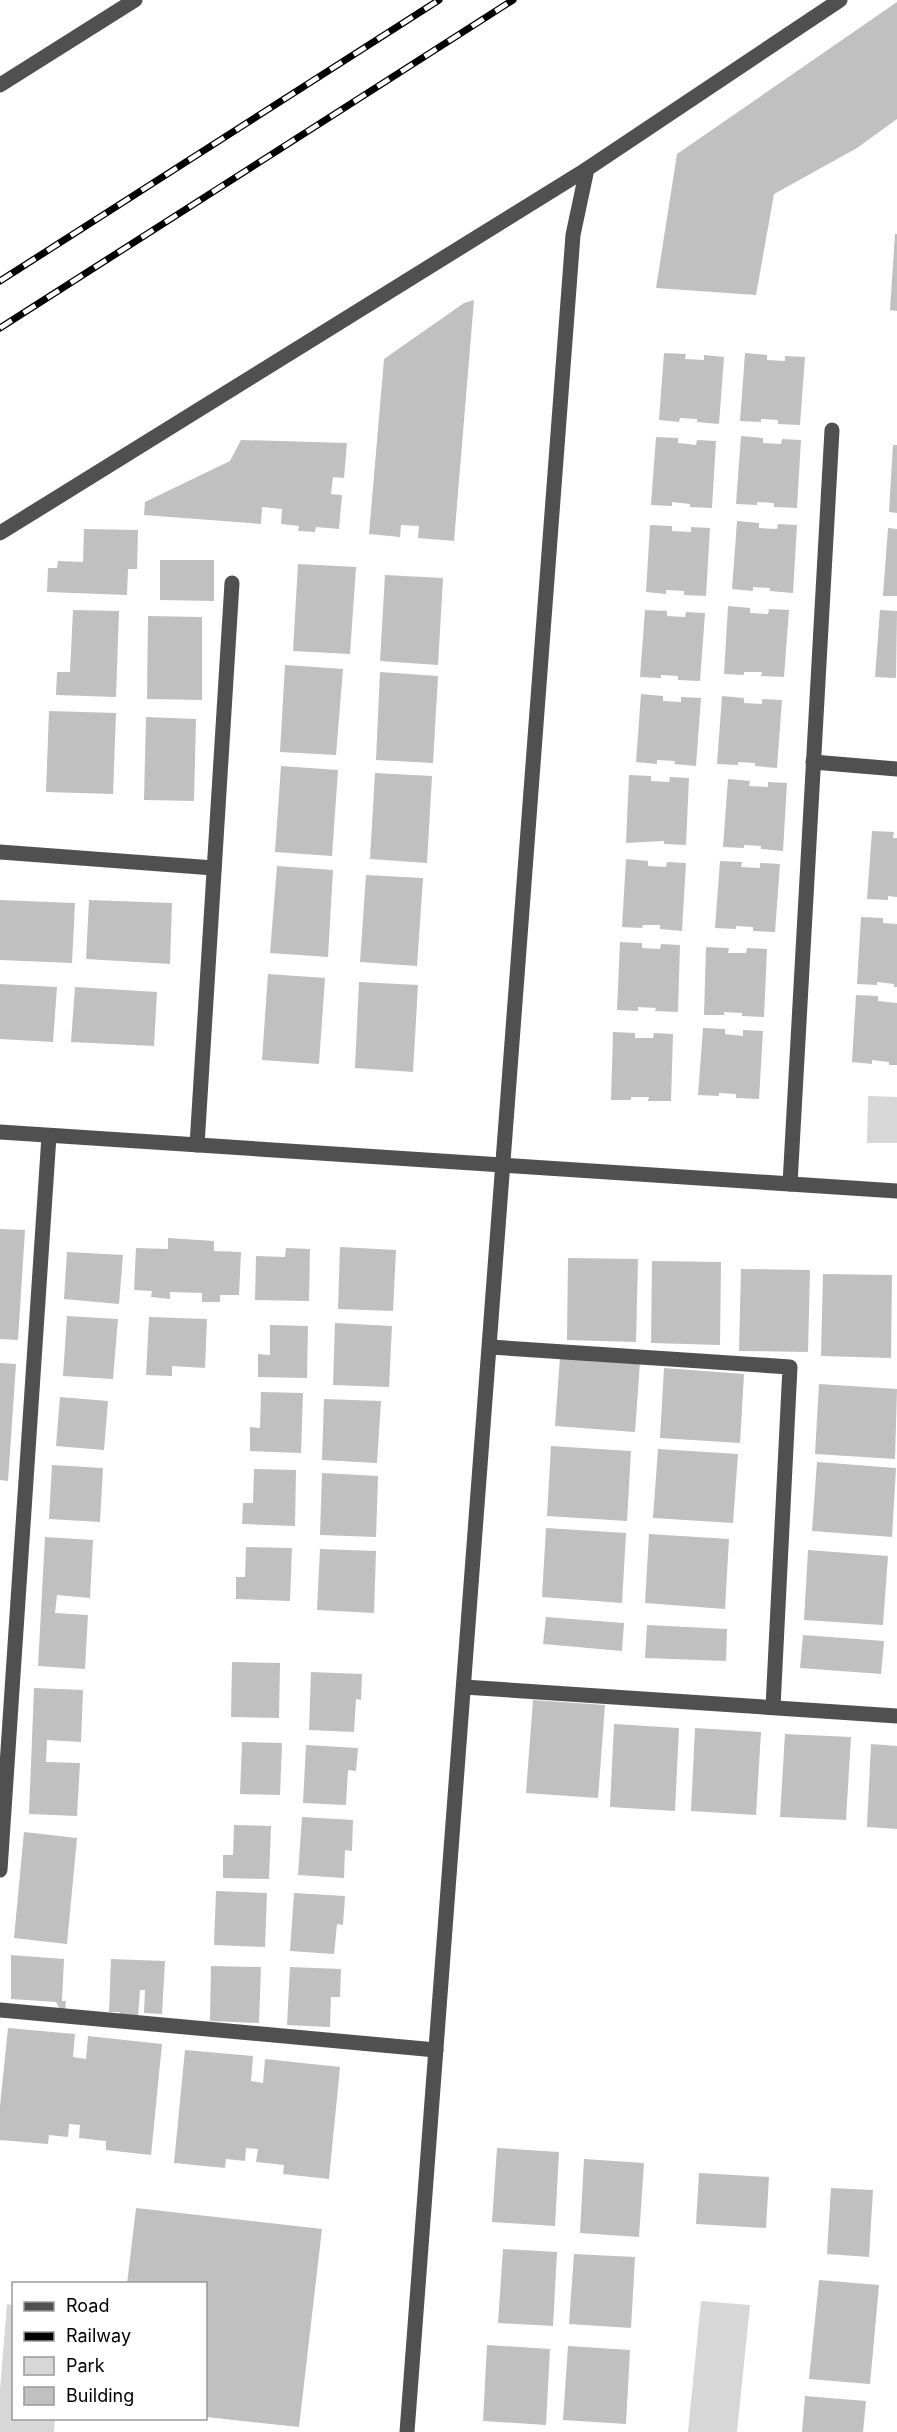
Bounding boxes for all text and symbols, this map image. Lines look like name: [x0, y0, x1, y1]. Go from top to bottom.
legend: [12, 2282, 207, 2420]
text: Road: [66, 2295, 109, 2316]
text: Railway: [66, 2325, 131, 2346]
text: Park: [66, 2355, 105, 2376]
text: Building: [66, 2385, 134, 2406]

